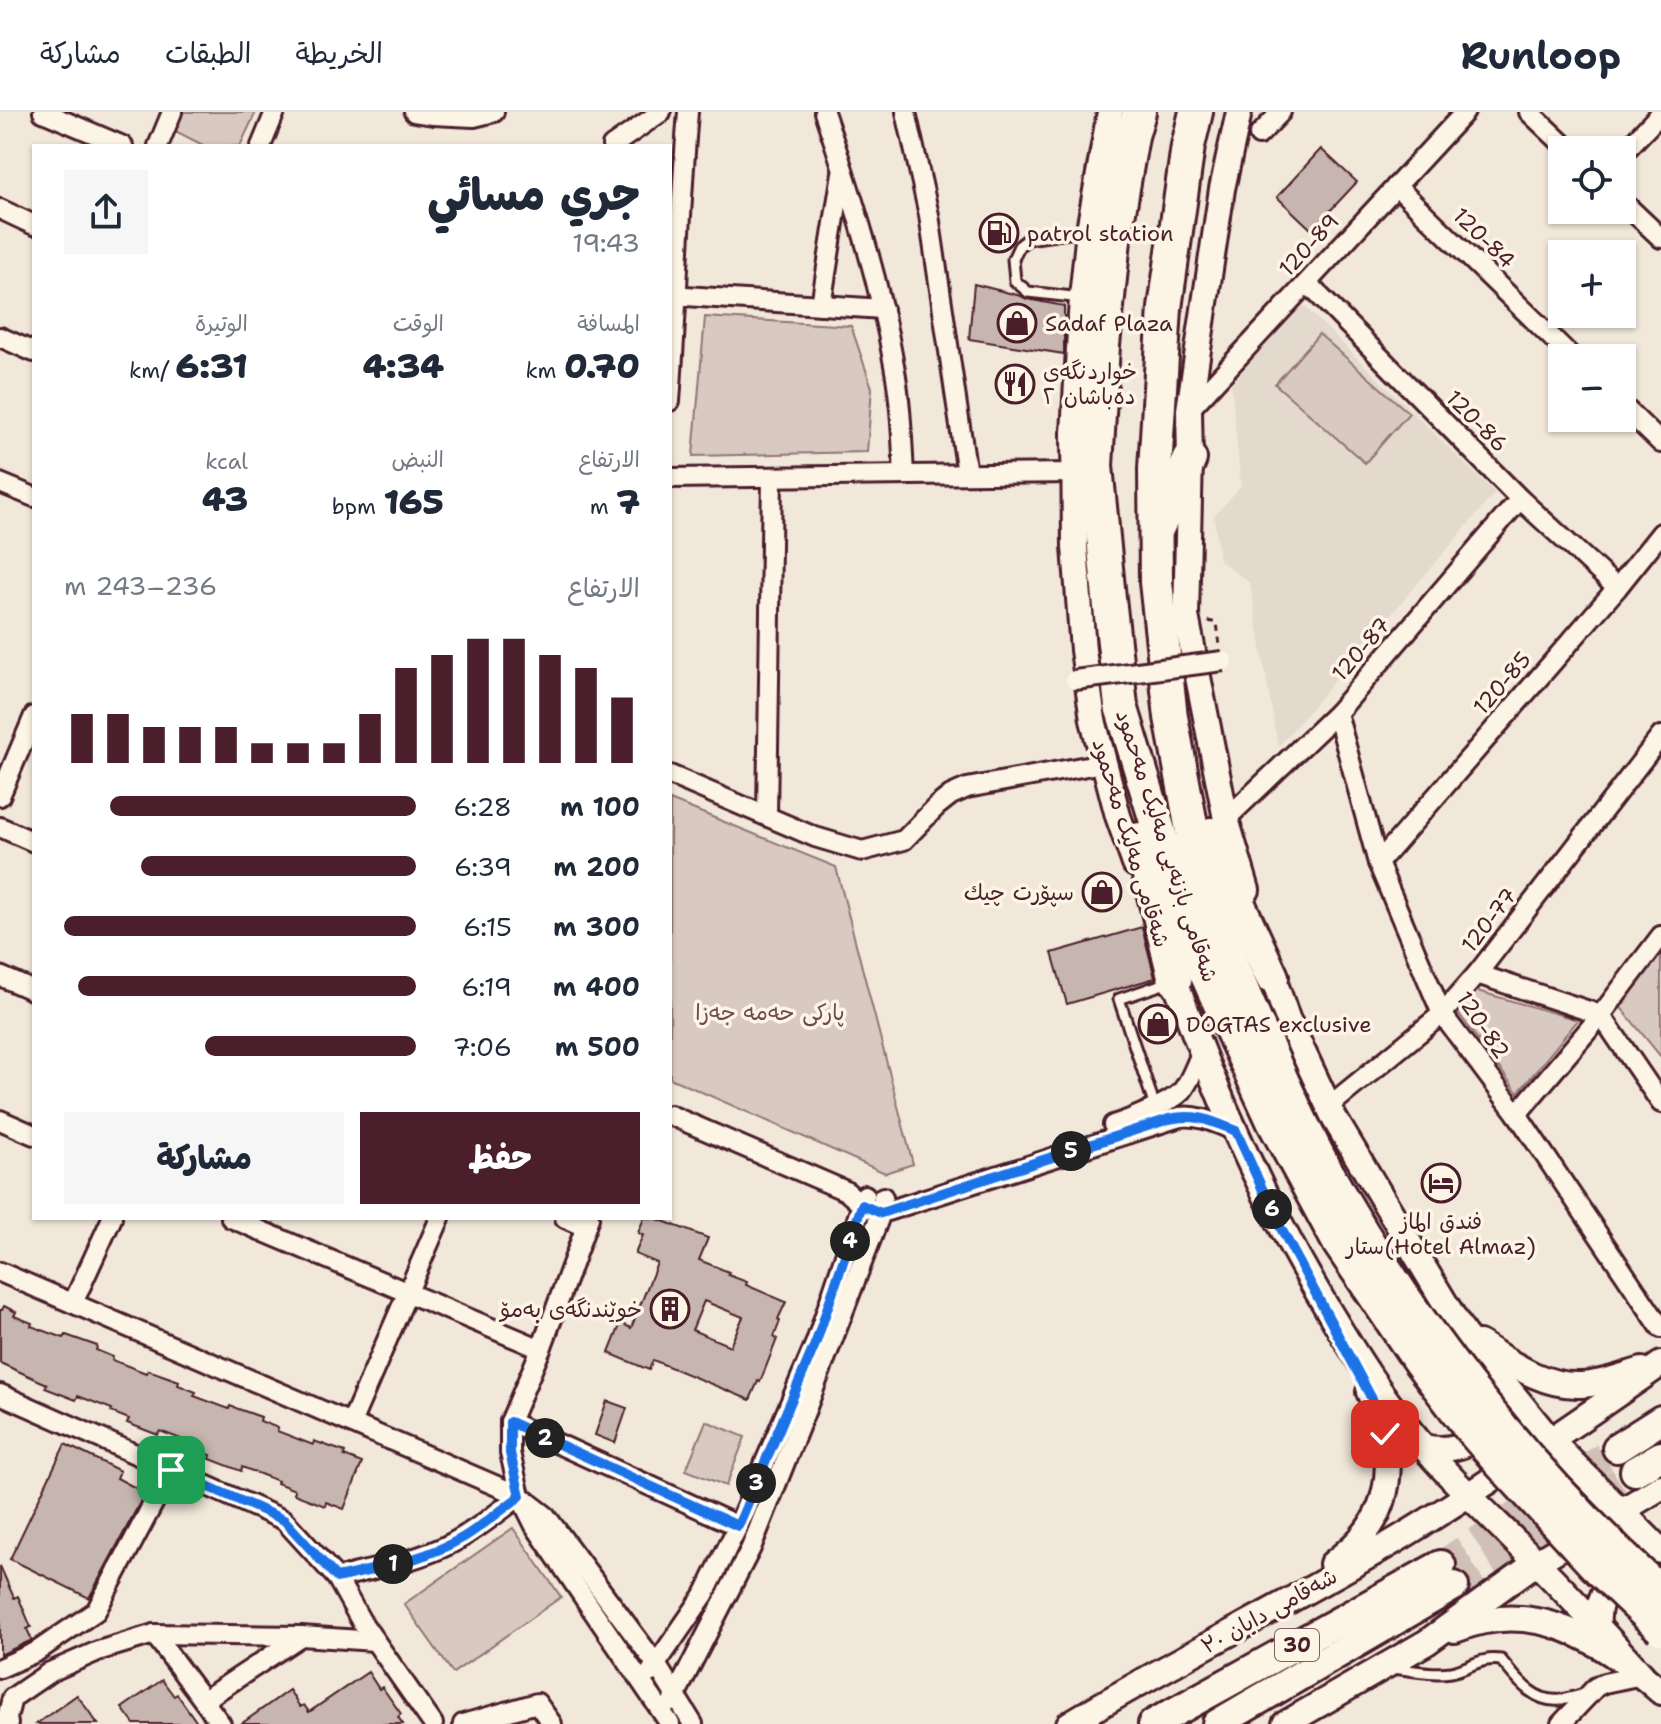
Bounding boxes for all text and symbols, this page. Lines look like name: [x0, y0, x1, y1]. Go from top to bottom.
text: Runloop: [1460, 30, 1621, 81]
text: مشاركة: [40, 34, 121, 72]
text: الطبقات: [165, 34, 251, 72]
text: الخريطة: [295, 34, 383, 72]
map controls: [1548, 136, 1636, 432]
button: locate: [1548, 136, 1636, 224]
text: جري مسائي: [427, 165, 640, 224]
button: share: [64, 170, 148, 254]
street label: 120-84: [1447, 201, 1521, 275]
street label: 120-89: [1273, 207, 1345, 283]
fuel station icon: patrol station: [978, 212, 1020, 254]
place label: patrol station: [1027, 219, 1174, 248]
text: 19:43: [572, 225, 640, 260]
button: +: [1548, 240, 1636, 328]
shop icon: Sadaf Plaza: [996, 302, 1038, 344]
text: الوتيرة: [195, 309, 248, 338]
text: الوقت: [393, 309, 444, 338]
text: المسافة: [577, 309, 640, 338]
place label: Sadaf Plaza: [1045, 309, 1173, 338]
text: 6:31: [175, 343, 248, 389]
text: 4:34: [363, 343, 444, 389]
text: 0.70: [564, 343, 640, 389]
button: −: [1548, 344, 1636, 432]
text: /km: [129, 356, 175, 385]
text: km: [525, 356, 564, 385]
place label: خواردنگەی دەباشان ٢: [1043, 357, 1137, 411]
restaurant icon: خواردنگەی دەباشان ٢: [994, 363, 1036, 405]
street label: 120-86: [1440, 384, 1514, 458]
text: النبض: [391, 445, 444, 474]
text: الارتفاع: [578, 445, 640, 474]
text: kcal: [205, 447, 248, 476]
text: 43: [202, 476, 248, 522]
text: 165: [384, 479, 444, 525]
text: 7: [616, 479, 640, 525]
text: bpm: [332, 492, 384, 521]
text: m: [590, 492, 616, 521]
text: 236–243 m: [64, 568, 217, 603]
text: الارتفاع: [567, 570, 640, 605]
street label: 120-87: [1325, 611, 1397, 687]
street label: 120-85: [1467, 645, 1537, 721]
street label: شەقامی بازنەیی مەلیک مەحمود: [1109, 706, 1225, 986]
street label: شەقامی مەلیک مەحمود: [1085, 735, 1177, 951]
text: 6:28: [453, 789, 512, 824]
text: 100 m: [560, 789, 640, 824]
text: 6:39: [454, 849, 512, 884]
text: 200 m: [553, 849, 640, 884]
shop icon: سپۆرت چيك: [1081, 871, 1123, 913]
place label: سپۆرت چيك: [964, 878, 1074, 907]
street label: 120-77: [1455, 882, 1523, 958]
text: 6:15: [463, 909, 512, 944]
text: 300 m: [553, 909, 640, 944]
text: 6:19: [461, 969, 512, 1004]
text: 400 m: [553, 969, 640, 1004]
street label: 120-82: [1450, 986, 1516, 1064]
park label: پارکی حەمە جەزا: [695, 998, 845, 1027]
shop icon: DOGTAS exclusive: [1137, 1003, 1179, 1045]
place label: DOGTAS exclusive: [1186, 1010, 1372, 1039]
text: 7:06: [453, 1029, 512, 1064]
text: 500 m: [555, 1029, 640, 1064]
button: مشاركة: [64, 1112, 344, 1204]
button: حفظ: [360, 1112, 640, 1204]
pin: 5: [1051, 1131, 1091, 1171]
text: 5: [1064, 1136, 1078, 1165]
hotel icon: فندق الماز ستار(Hotel Almaz): [1420, 1162, 1462, 1204]
pin: 6: [1252, 1189, 1292, 1229]
text: 6: [1264, 1194, 1280, 1223]
place label: فندق الماز ستار(Hotel Almaz): [1344, 1207, 1536, 1261]
pin: 4: [830, 1221, 870, 1261]
text: 4: [842, 1226, 858, 1255]
building icon: خوێندنگەی بەمۆ: [649, 1288, 691, 1330]
place label: خوێندنگەی بەمۆ: [498, 1295, 642, 1324]
pin: [1351, 1400, 1419, 1468]
icon: check: [1363, 1412, 1407, 1456]
pin: 2: [525, 1418, 565, 1458]
text: 2: [537, 1423, 553, 1452]
pin: [137, 1436, 205, 1504]
icon: arrive: [149, 1448, 193, 1492]
pin: 3: [736, 1463, 776, 1503]
text: 3: [748, 1468, 764, 1497]
pin: 1: [373, 1544, 413, 1584]
text: 1: [388, 1549, 398, 1578]
street label: شەقامی دابان ٣٠: [1196, 1562, 1342, 1660]
road number: 30: [1275, 1629, 1319, 1661]

